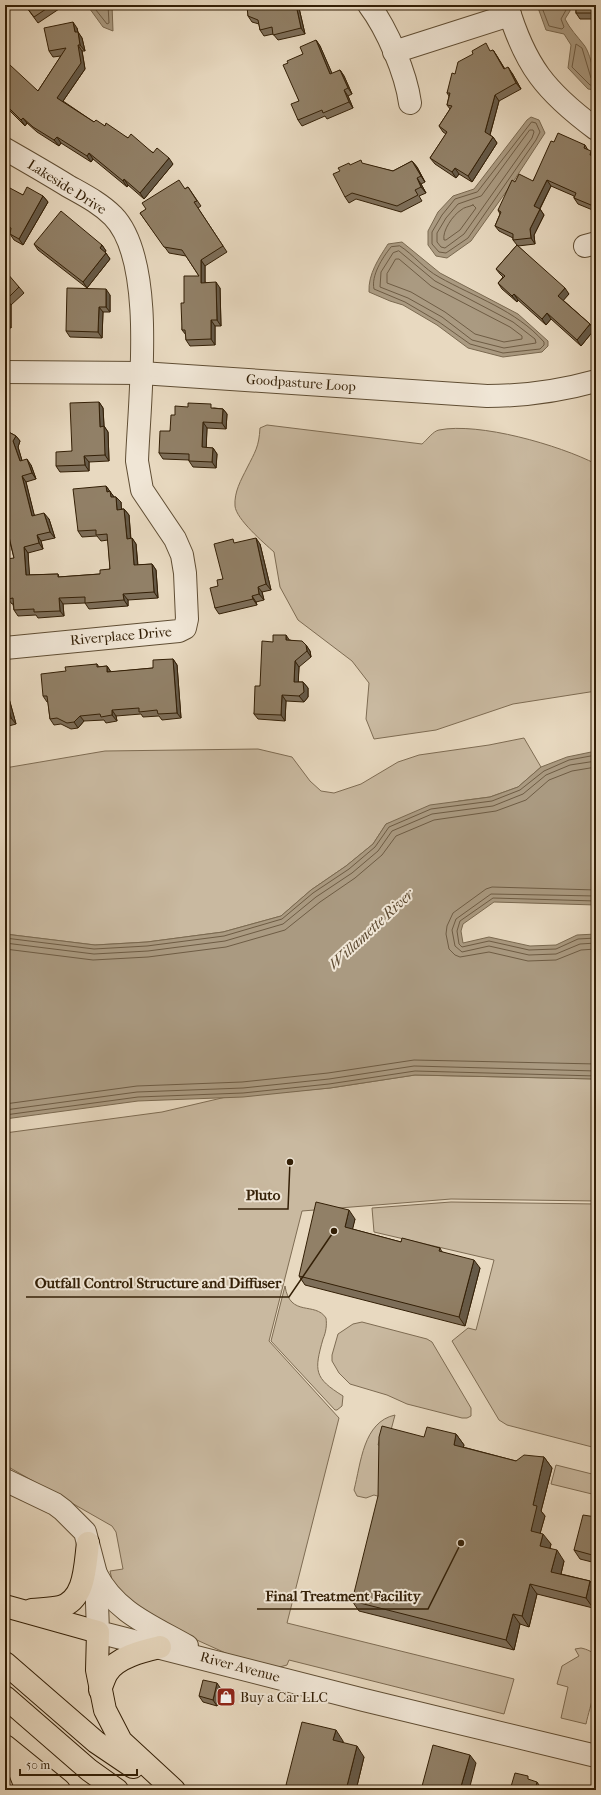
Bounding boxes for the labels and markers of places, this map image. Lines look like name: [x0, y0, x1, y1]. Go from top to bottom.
callout: Pluto: [238, 1182, 288, 1209]
callout: Outfall Control Structure and Diffuser: [26, 1270, 289, 1297]
callout: Final Treatment Facility: [257, 1582, 428, 1609]
shop icon: Buy a Car LLC: [215, 1686, 237, 1708]
place label: Buy a Car LLC: [240, 1689, 328, 1706]

